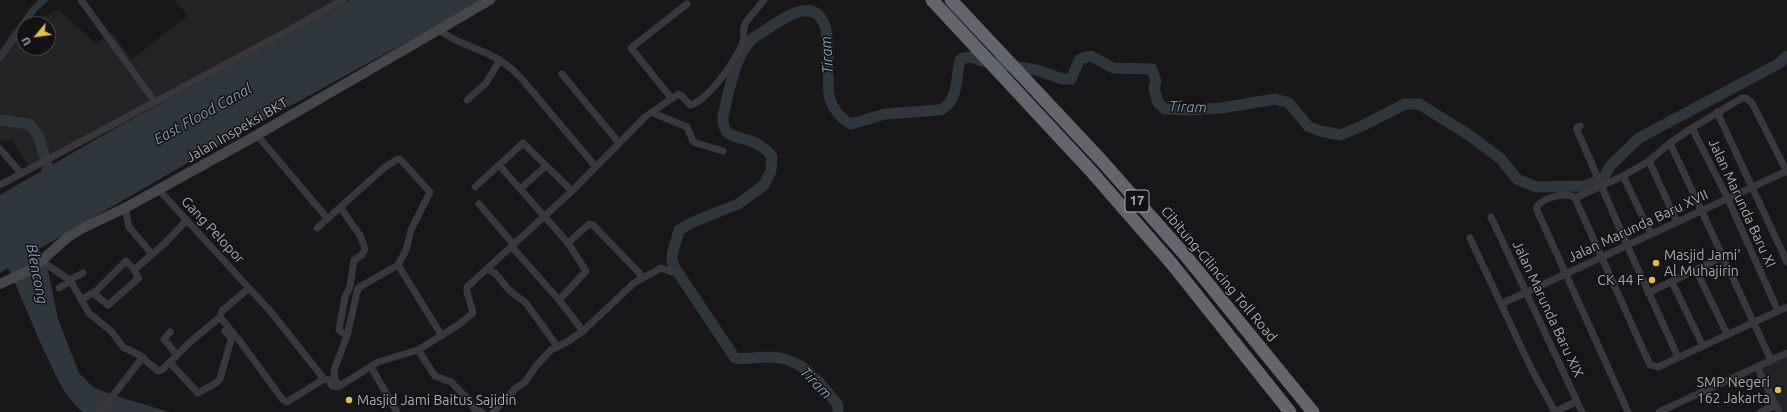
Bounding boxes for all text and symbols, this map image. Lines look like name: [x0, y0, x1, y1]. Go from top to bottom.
north arrow: [16, 16, 56, 56]
text: U: [19, 35, 33, 48]
water label: Tiram: [817, 36, 837, 74]
water label: East Flood Canal: [151, 80, 255, 148]
street label: Jalan Inspeksi BKT: [183, 94, 291, 166]
water label: Tiram: [1169, 97, 1207, 117]
street label: Jalan Marunda Baru XI: [1705, 136, 1779, 270]
street label: Jalan Marunda Baru XVII: [1565, 186, 1711, 266]
road number: 17: [1125, 190, 1149, 212]
street label: Gang Pelopor: [178, 193, 248, 267]
street label: Cibitung-Cilincing Toll Road: [1157, 203, 1281, 345]
street label: Jalan Marunda Baru XIX: [1509, 238, 1587, 380]
water label: Blencong: [22, 242, 52, 306]
place label: Masjid Jami' Al Muhajirin: [1664, 247, 1741, 280]
marker: Masjid Jami' Al Muhajirin: [1651, 258, 1661, 268]
place label: CK 44 F: [1597, 272, 1644, 288]
marker: CK 44 F: [1647, 275, 1657, 285]
water label: Tiram: [796, 363, 836, 403]
place label: SMP Negeri 162 Jakarta: [1697, 374, 1770, 406]
marker: SMP Negeri 162 Jakarta: [1773, 385, 1783, 395]
place label: Masjid Jami Baitus Sajidin: [357, 392, 517, 408]
marker: Masjid Jami Baitus Sajidin: [344, 395, 354, 405]

